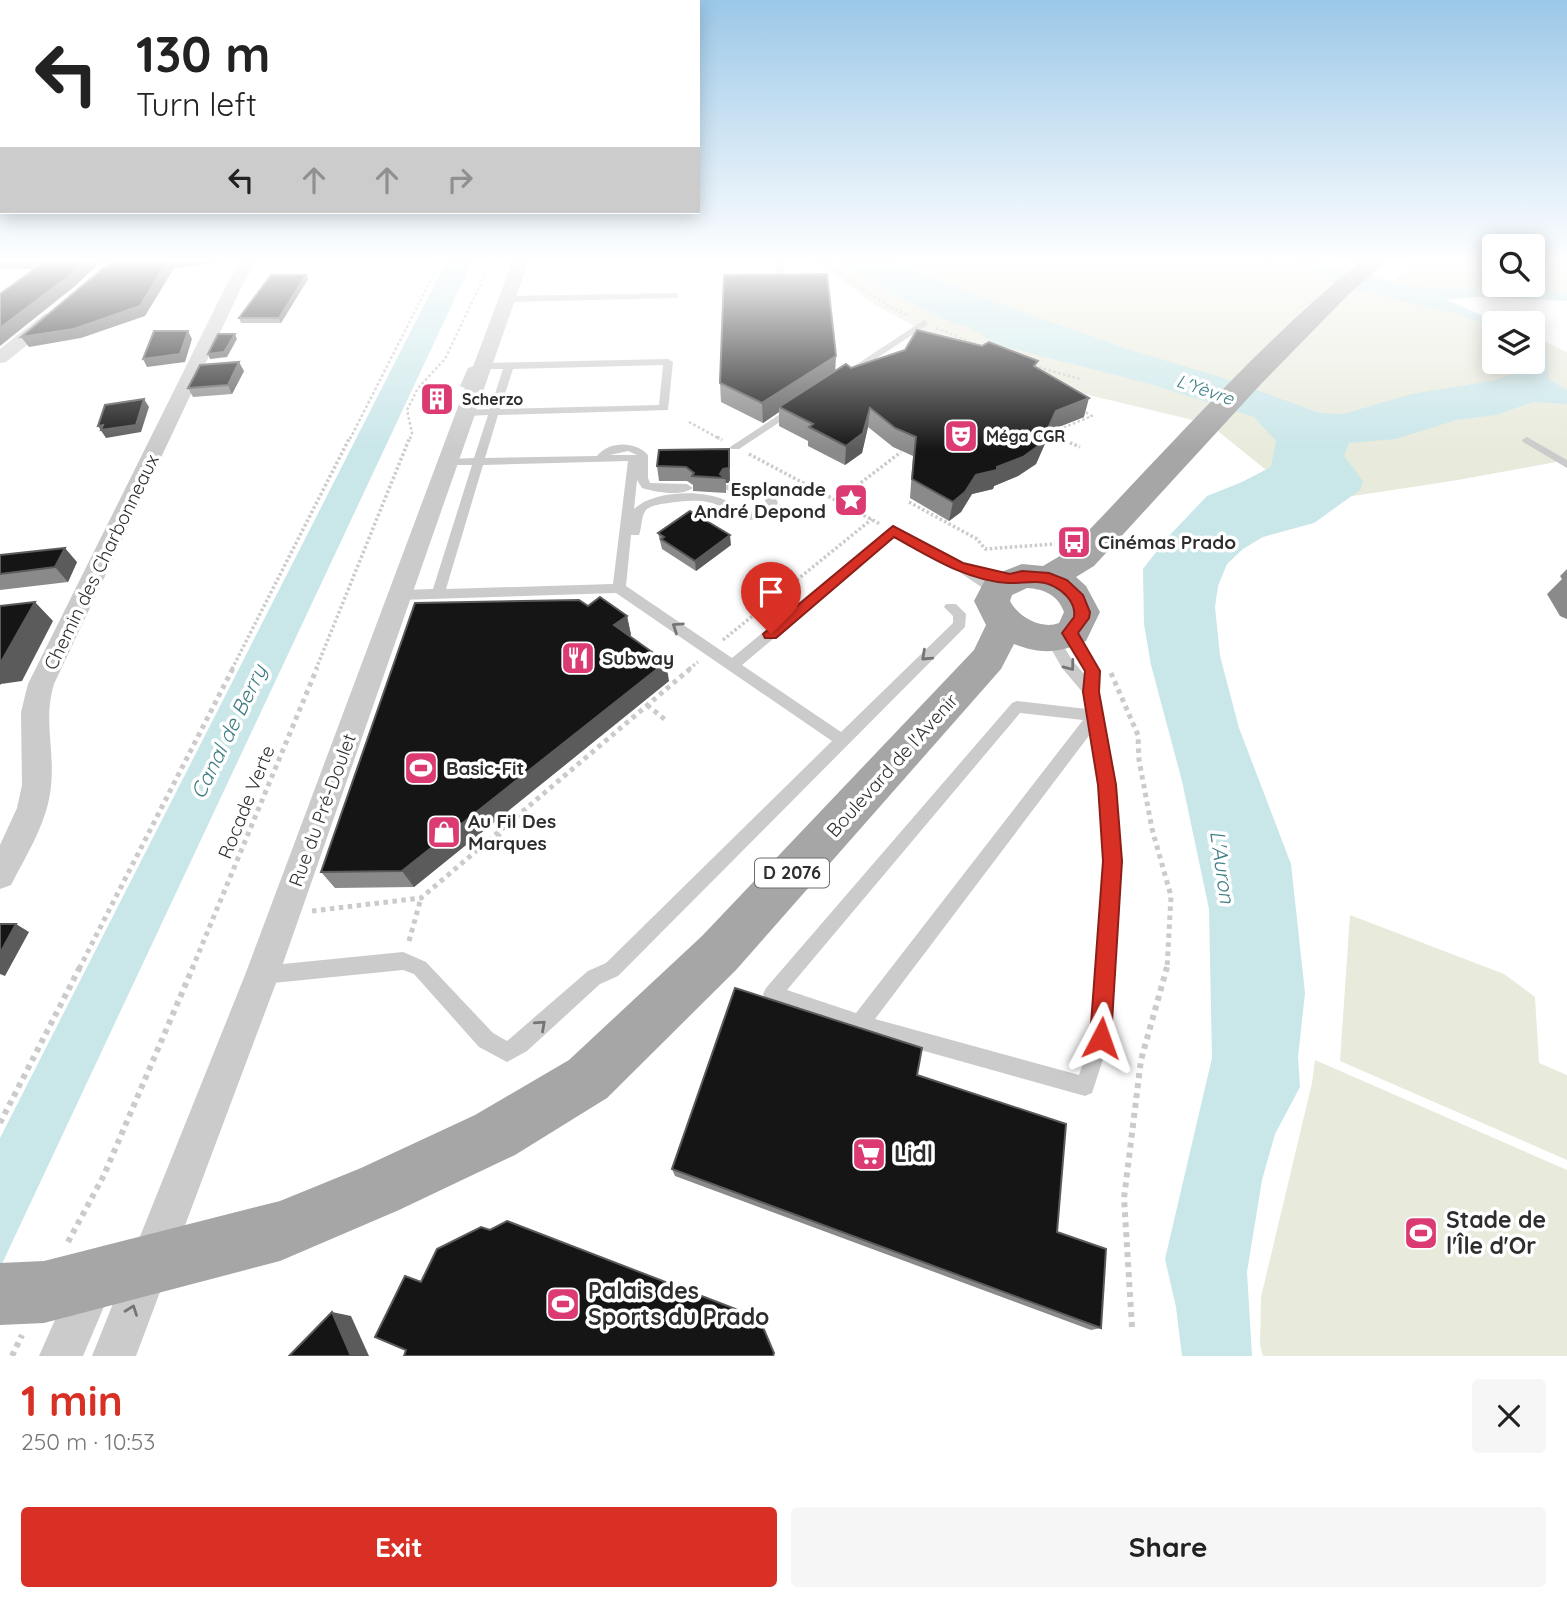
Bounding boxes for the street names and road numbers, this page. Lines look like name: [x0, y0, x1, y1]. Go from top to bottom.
street label: Chemin des Charbonneaux: [38, 450, 164, 674]
street label: Boulevard de l'Avenir: [821, 688, 963, 842]
street label: Rue du Pré-Doulet: [283, 730, 361, 890]
street label: Rocade Verte: [212, 742, 280, 862]
road number: D 2076: [755, 858, 829, 888]

